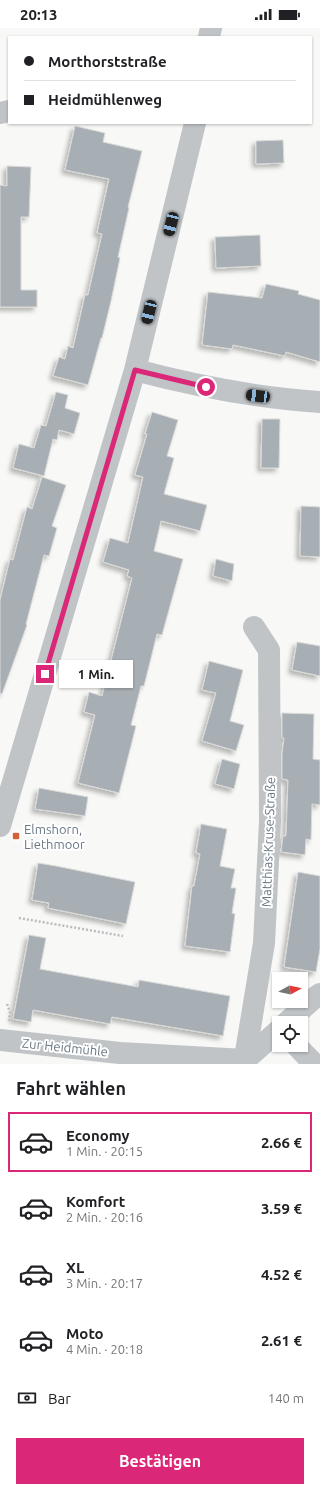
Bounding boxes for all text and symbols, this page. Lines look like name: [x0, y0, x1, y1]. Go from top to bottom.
text: 20:13: [20, 6, 58, 23]
text: Morthorststraße: [48, 53, 167, 70]
text: Heidmühlenweg: [48, 91, 162, 108]
car: [162, 211, 180, 237]
car: [140, 299, 158, 325]
route start: [197, 378, 215, 396]
car: [245, 389, 271, 403]
callout: 1 Min.: [59, 660, 133, 688]
route end: [36, 665, 54, 683]
text: 1 Min.: [78, 667, 114, 681]
street label: Matthias-Kruse-Straße: [259, 777, 277, 907]
place label: Elmshorn, Liethmoor: [24, 822, 85, 851]
marker: Elmshorn, Liethmoor: [11, 831, 21, 841]
north arrow: [272, 972, 308, 1008]
map controls: [272, 972, 308, 1052]
button: locate: [272, 1016, 308, 1052]
street label: Zur Heidmühle: [21, 1036, 109, 1058]
text: Fahrt wählen: [16, 1078, 126, 1098]
icon: car: [18, 1124, 54, 1160]
text: Economy: [66, 1127, 130, 1144]
text: 2.66 €: [261, 1134, 302, 1151]
text: 1 Min. · 20:15: [66, 1144, 143, 1158]
icon: car: [18, 1190, 54, 1226]
text: Komfort: [66, 1193, 125, 1210]
text: 3.59 €: [261, 1200, 302, 1217]
text: 2 Min. · 20:16: [66, 1210, 143, 1224]
icon: car: [18, 1256, 54, 1292]
text: XL: [66, 1259, 84, 1276]
text: 4.52 €: [261, 1266, 302, 1283]
text: 3 Min. · 20:17: [66, 1276, 143, 1290]
icon: car: [18, 1322, 54, 1358]
text: Moto: [66, 1325, 104, 1342]
text: 2.61 €: [261, 1332, 302, 1349]
text: 4 Min. · 20:18: [66, 1342, 143, 1356]
icon: cash: [16, 1387, 38, 1409]
text: Bar: [48, 1390, 71, 1407]
text: 140 m: [268, 1391, 304, 1405]
button: Bestätigen: [16, 1438, 304, 1484]

